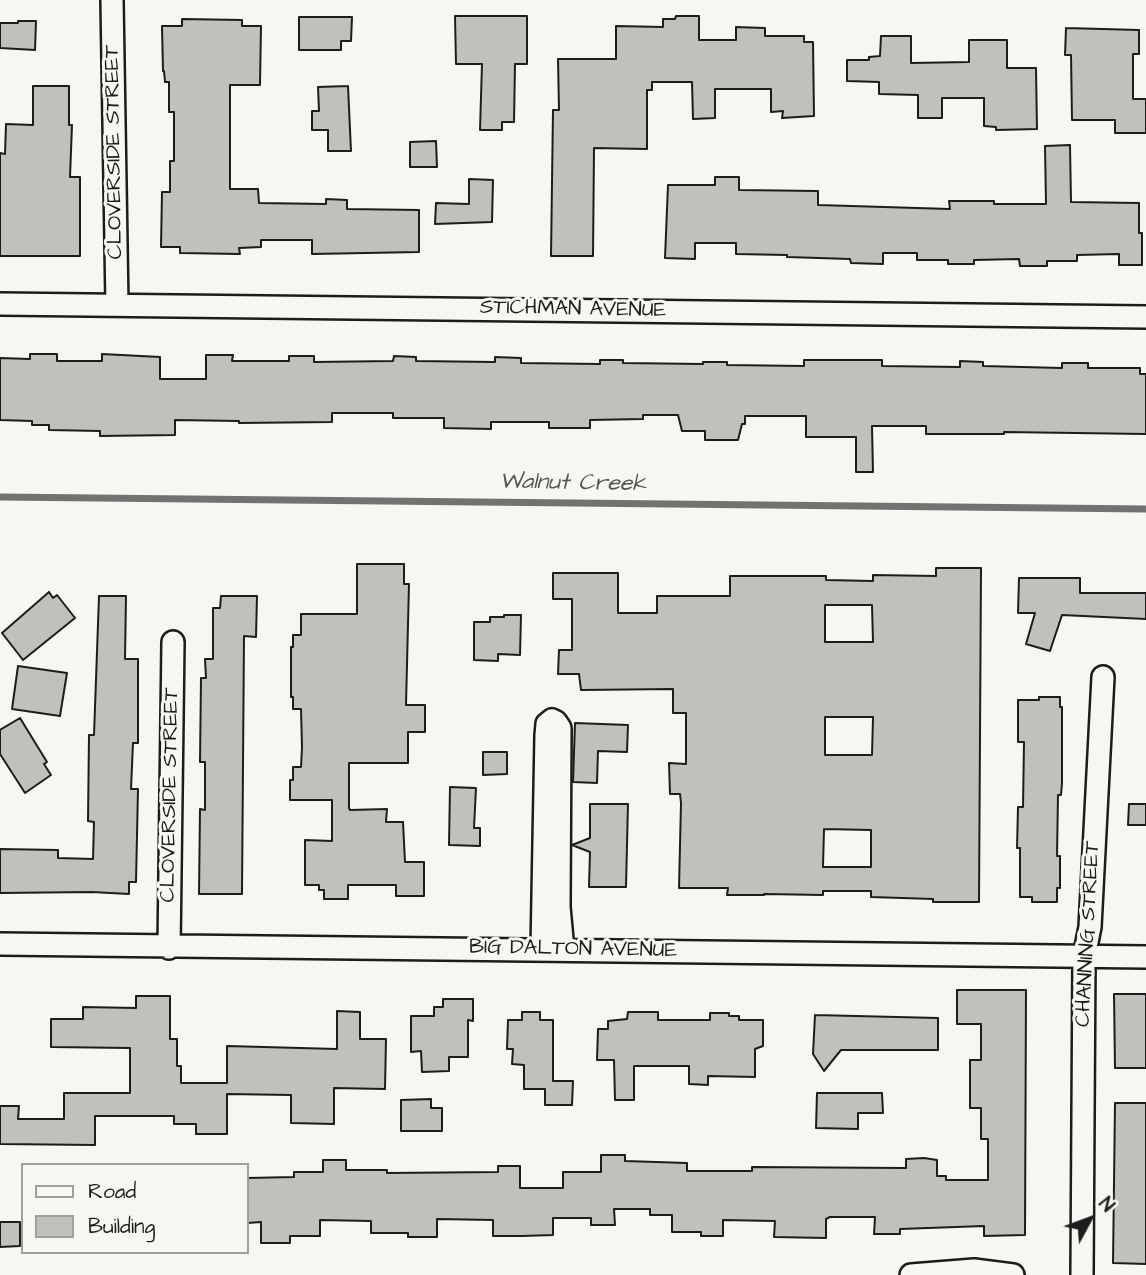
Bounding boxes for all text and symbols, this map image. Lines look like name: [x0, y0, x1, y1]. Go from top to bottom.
street label: CLOVERSIDE STREET: [101, 44, 129, 260]
street label: STICHMAN AVENUE: [480, 296, 666, 324]
water label: Walnut Creek: [499, 469, 647, 499]
street label: CLOVERSIDE STREET: [157, 687, 185, 903]
street label: CHANNING STREET: [1072, 840, 1106, 1028]
street label: BIG DALTON AVENUE: [469, 936, 677, 964]
legend: [21, 1163, 248, 1254]
text: Road: [88, 1177, 136, 1206]
north arrow: [1055, 1184, 1125, 1254]
text: N: [1092, 1192, 1120, 1218]
text: Building: [88, 1212, 155, 1241]

